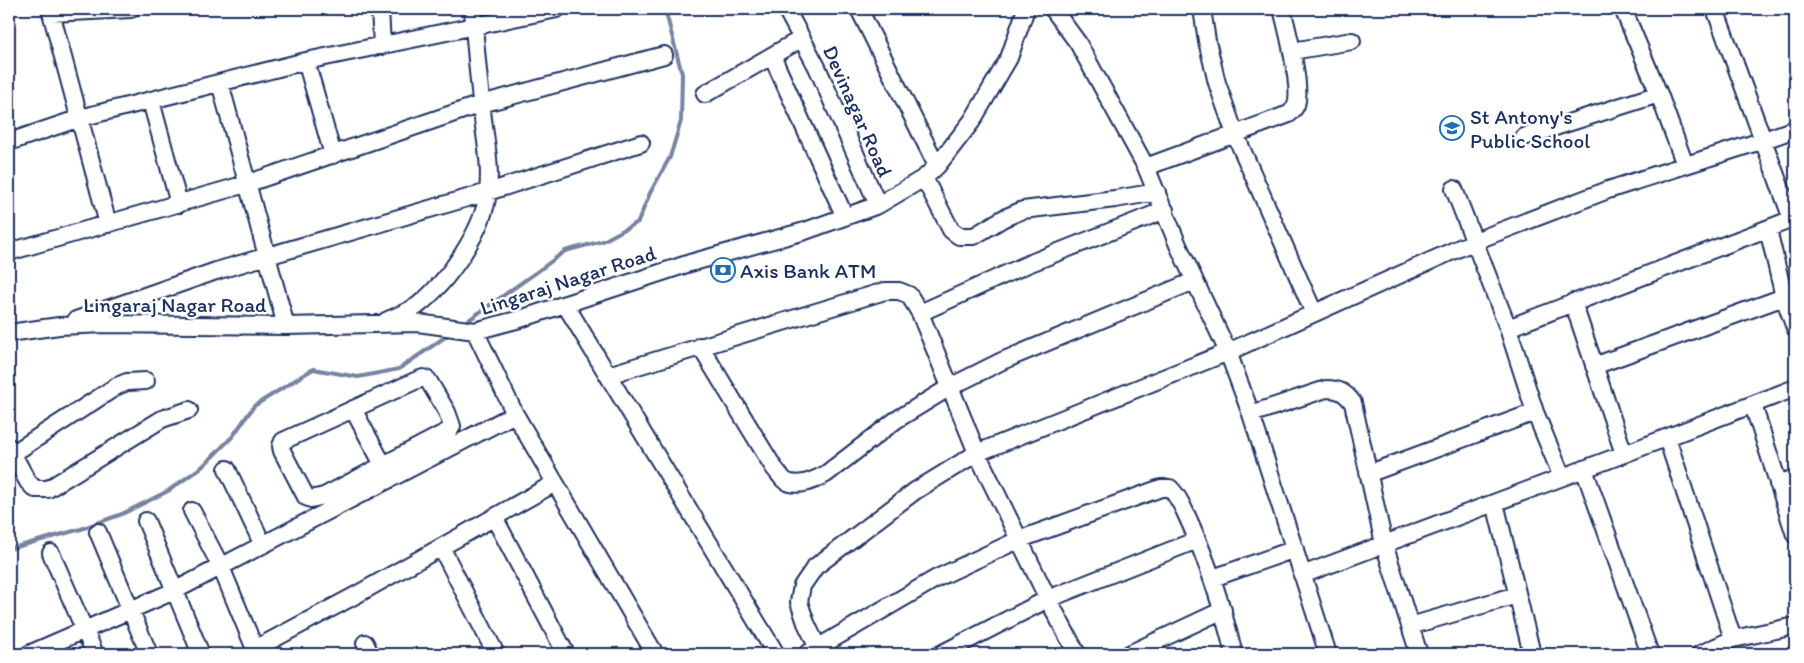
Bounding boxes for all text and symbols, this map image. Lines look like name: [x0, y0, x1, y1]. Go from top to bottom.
street label: Devinagar Road: [818, 41, 898, 181]
place label: St Antony's Public School: [1470, 104, 1590, 153]
school or university icon: St Antony's Public School: [1439, 115, 1465, 141]
street label: Lingaraj Nagar Road: [477, 240, 659, 320]
bank icon: Axis Bank ATM: [710, 257, 736, 283]
place label: Axis Bank ATM: [740, 258, 876, 283]
street label: Lingaraj Nagar Road: [83, 292, 267, 317]

